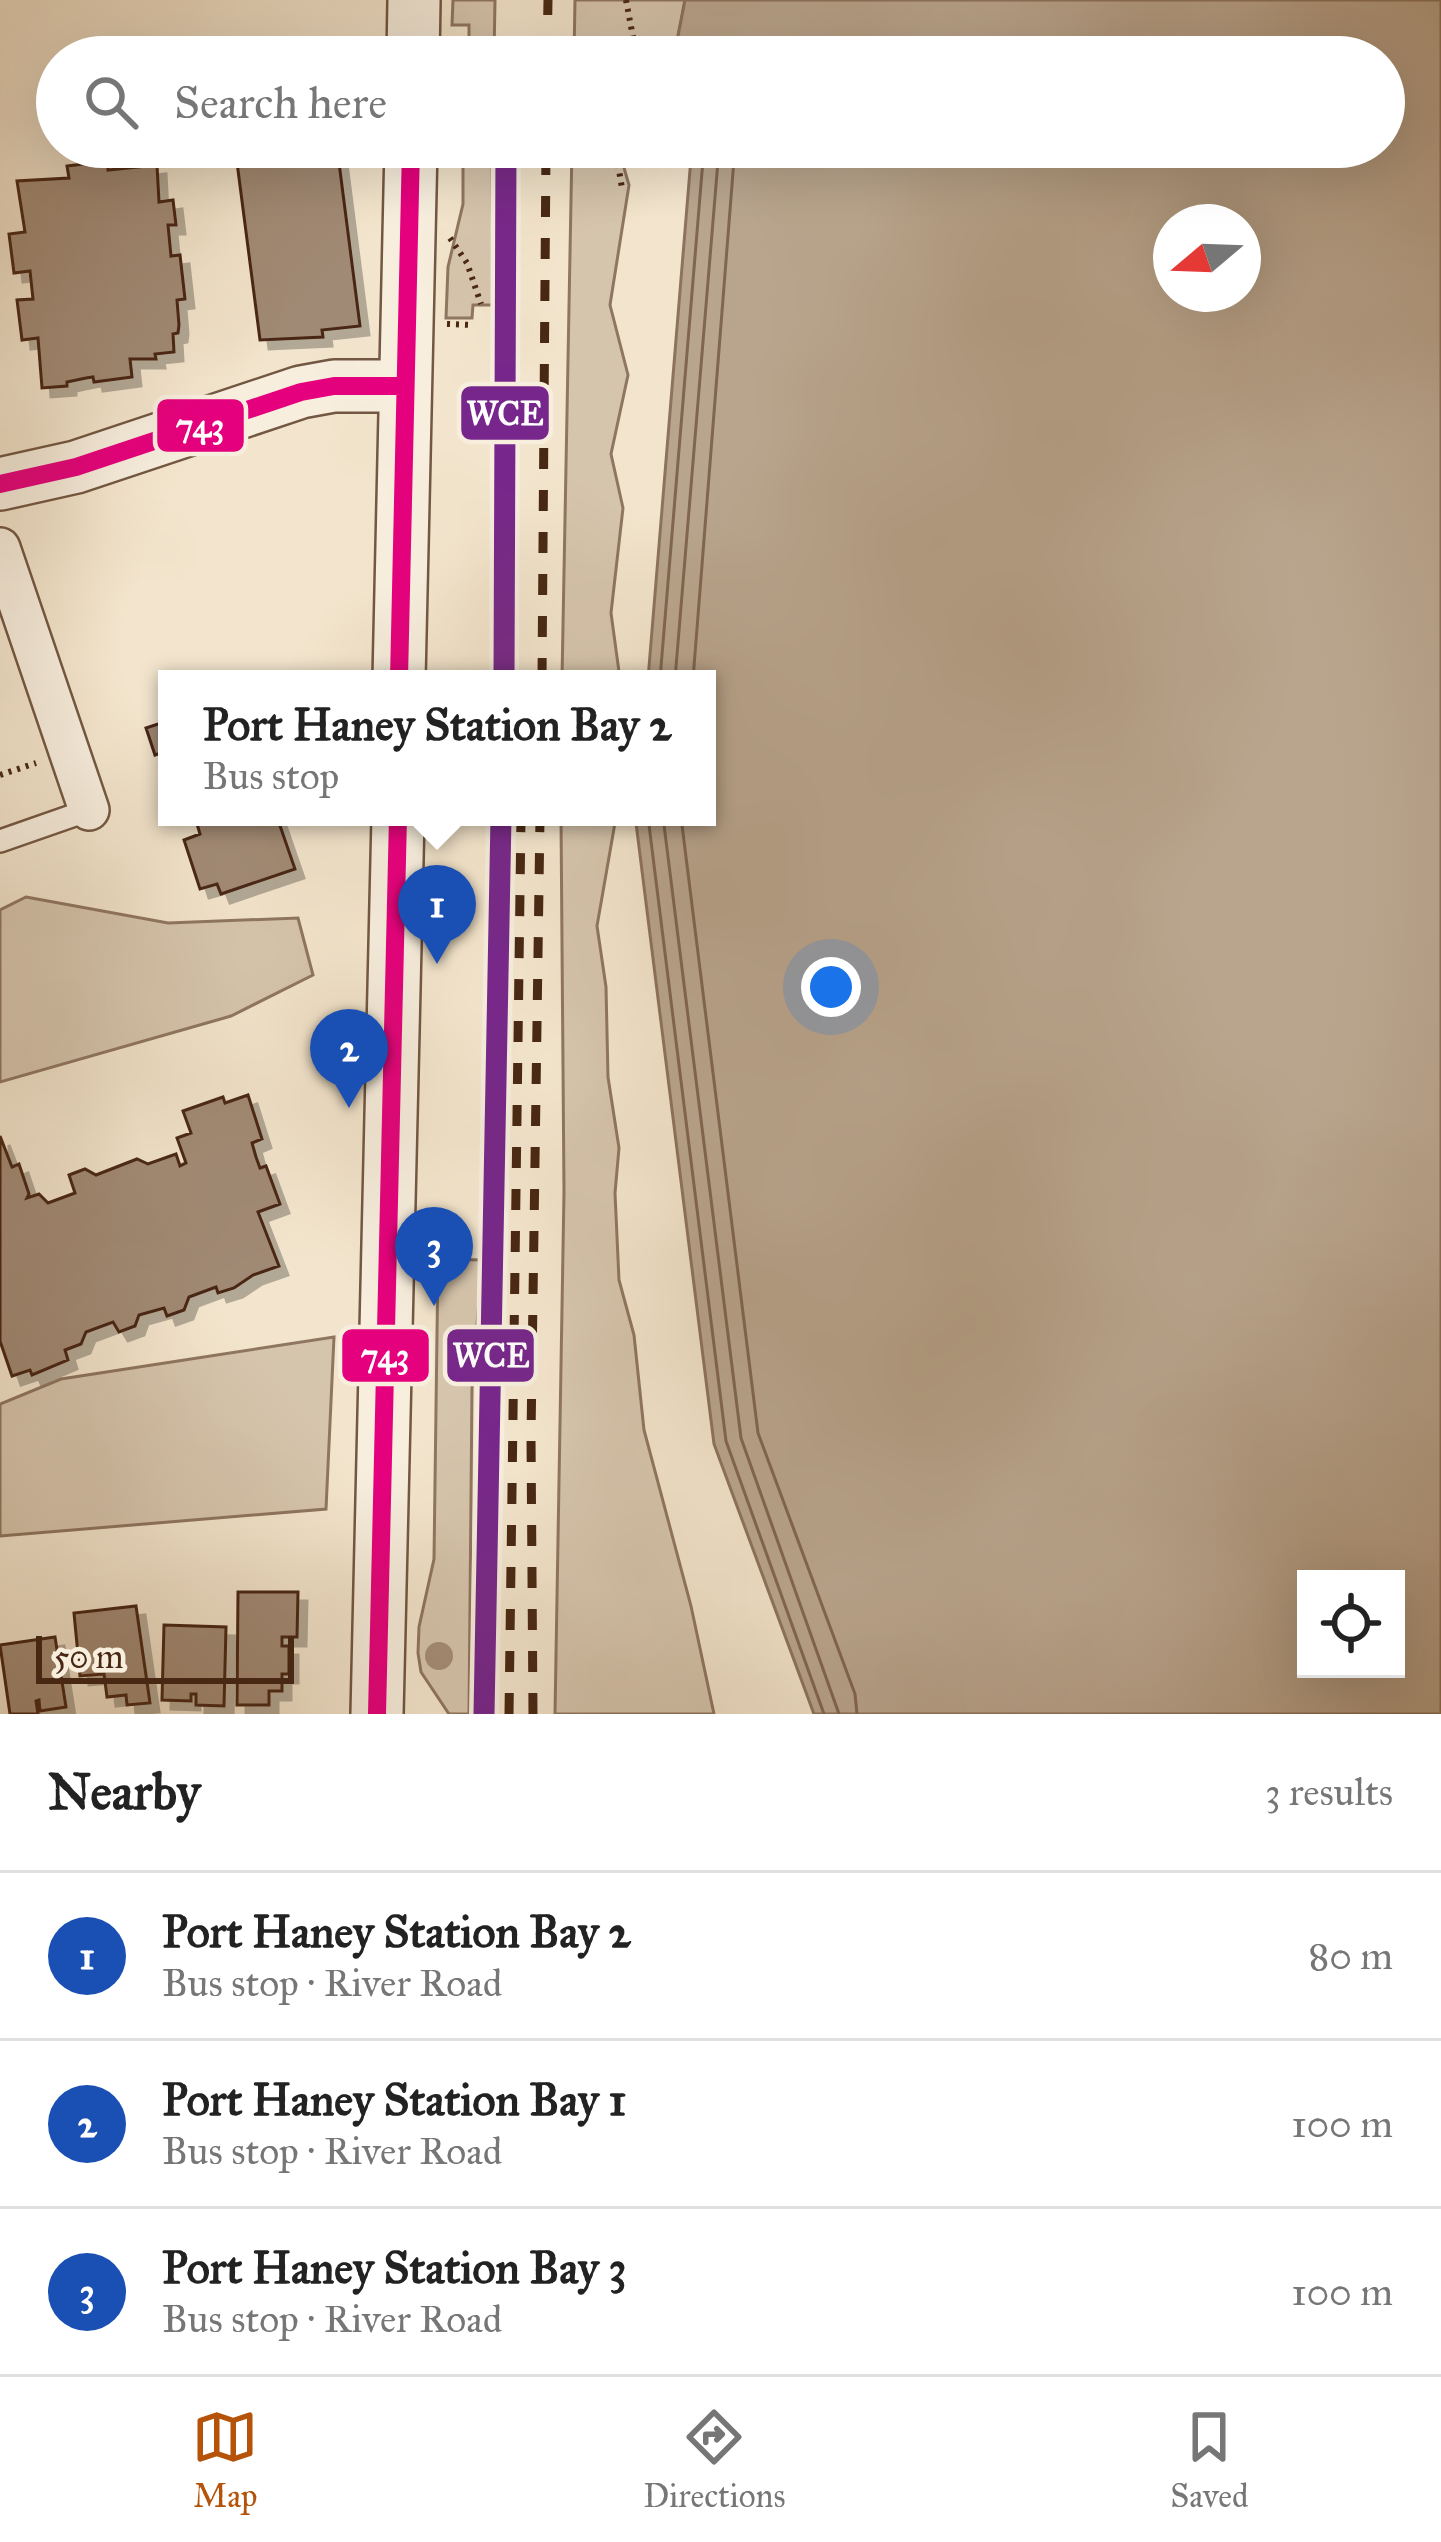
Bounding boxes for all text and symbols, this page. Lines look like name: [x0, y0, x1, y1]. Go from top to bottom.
search box: [36, 36, 1405, 168]
icon: search: [78, 69, 144, 135]
text: Search here: [174, 75, 387, 130]
north arrow: [1153, 204, 1261, 312]
line badge: WCE: [459, 384, 551, 442]
text: WCE: [466, 394, 544, 434]
line badge: 743: [155, 397, 246, 454]
text: 743: [176, 406, 224, 446]
popup: [158, 670, 716, 826]
text: Port Haney Station Bay 2: [203, 697, 671, 752]
text: Bus stop: [203, 752, 339, 800]
pin: 1: [398, 865, 476, 964]
your location: [801, 957, 861, 1017]
pin: 2: [310, 1009, 388, 1108]
pin: 3: [395, 1207, 473, 1306]
line badge: 743: [340, 1327, 431, 1384]
line badge: WCE: [445, 1327, 536, 1384]
text: 743: [361, 1336, 409, 1376]
text: WCE: [452, 1336, 530, 1376]
map controls: [1297, 1570, 1405, 1678]
button: locate: [1297, 1570, 1405, 1678]
scale bar: [36, 1630, 294, 1683]
text: 50 m: [54, 1637, 123, 1677]
text: Nearby: [48, 1761, 200, 1823]
text: 3 results: [1265, 1768, 1393, 1816]
text: Port Haney Station Bay 2: [162, 1904, 631, 1959]
text: 1: [79, 1932, 95, 1980]
text: 80 m: [1308, 1932, 1393, 1980]
text: Bus stop · River Road: [162, 1959, 502, 2007]
text: Port Haney Station Bay 1: [162, 2072, 626, 2127]
text: 2: [77, 2100, 97, 2148]
text: 100 m: [1291, 2100, 1393, 2148]
text: Bus stop · River Road: [162, 2127, 502, 2175]
text: Port Haney Station Bay 3: [162, 2240, 627, 2295]
text: 3: [79, 2268, 95, 2316]
text: 100 m: [1291, 2268, 1393, 2316]
text: Bus stop · River Road: [162, 2295, 502, 2343]
tab: Map: [192, 2404, 258, 2516]
tab: Directions: [643, 2404, 785, 2516]
tab: Saved: [1170, 2404, 1249, 2516]

